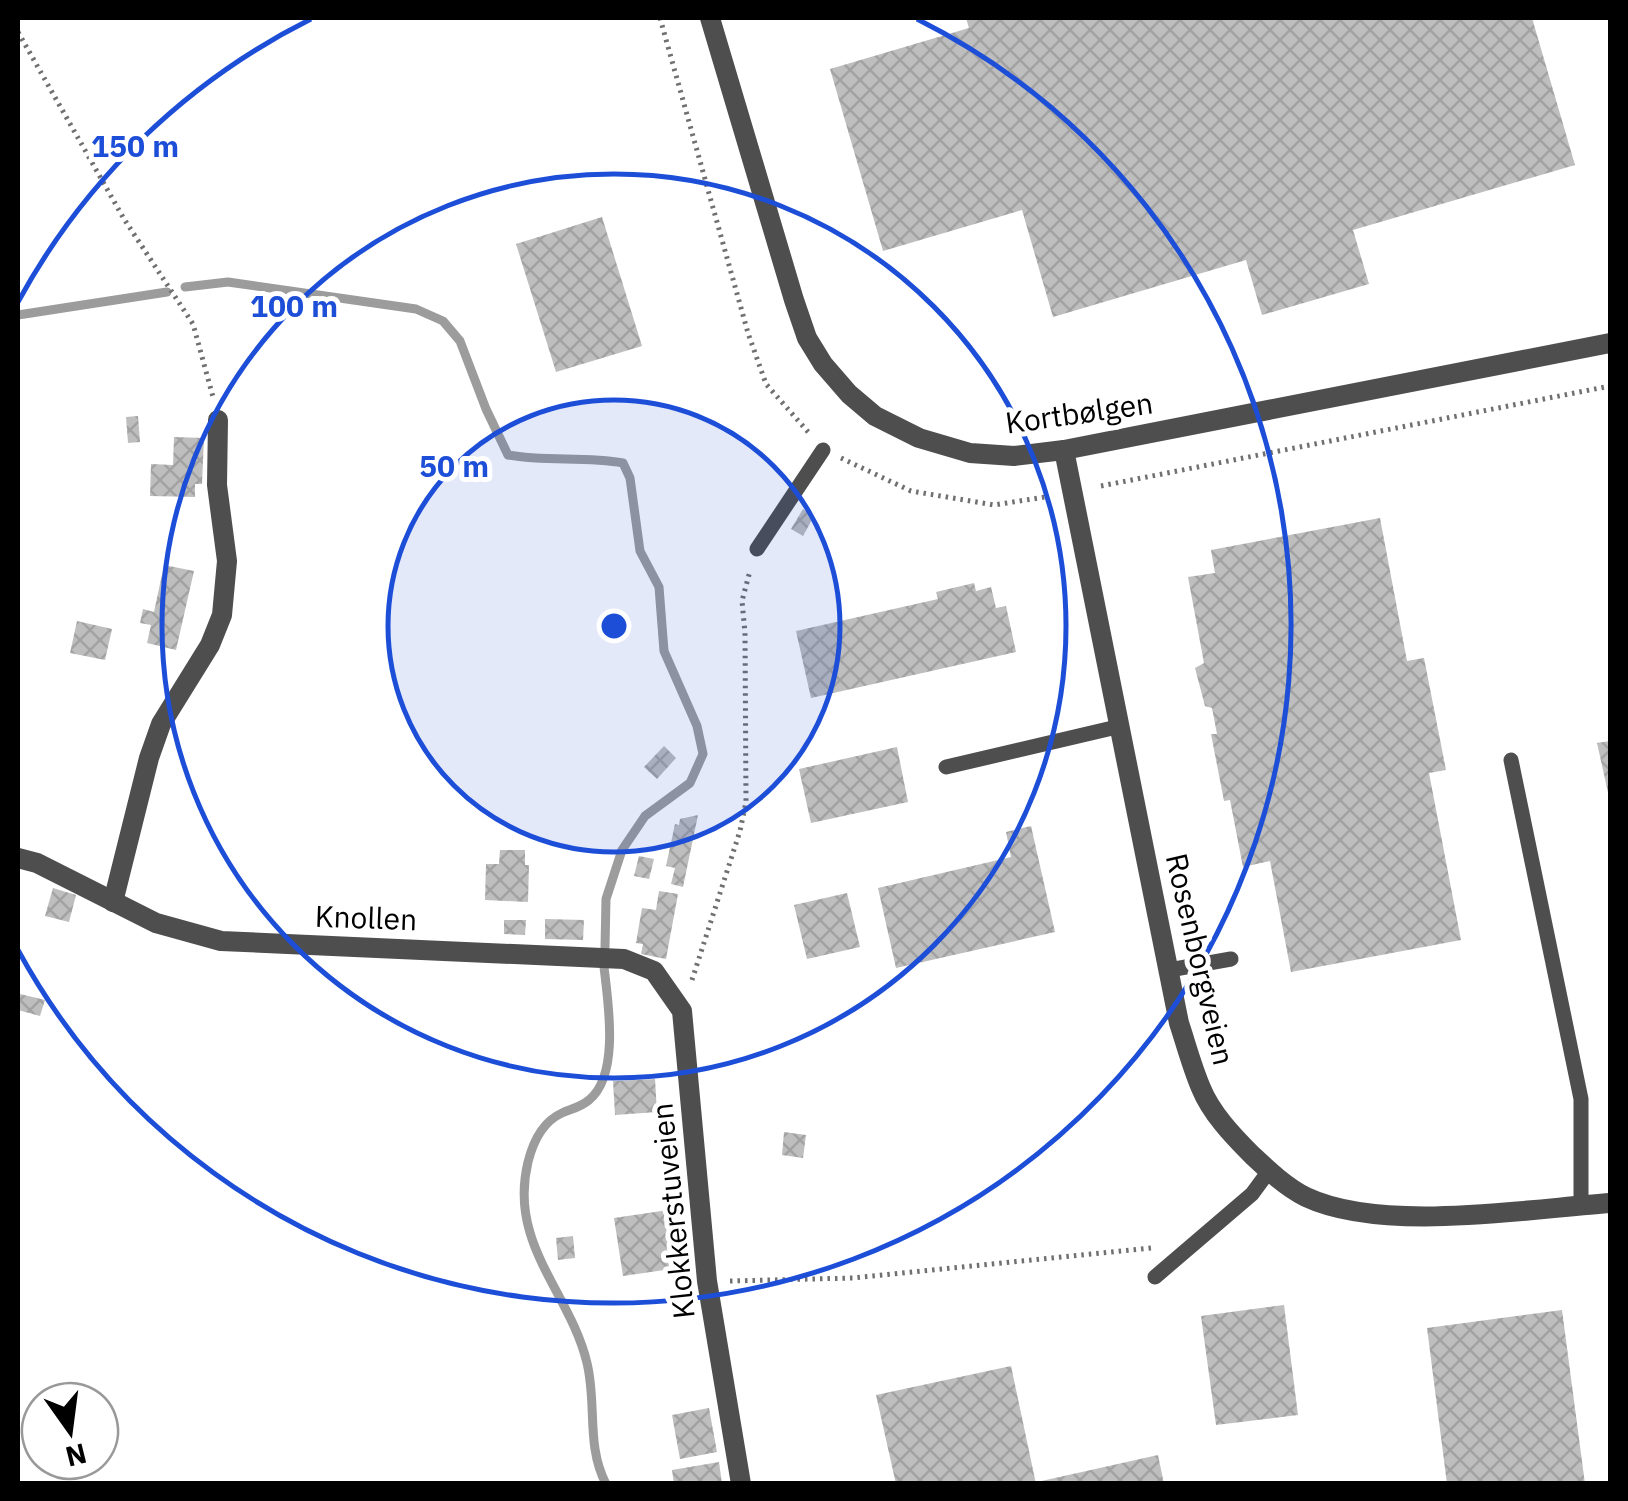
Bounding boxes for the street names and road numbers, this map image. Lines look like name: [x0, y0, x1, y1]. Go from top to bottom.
street label: Kortbølgen: [1003, 382, 1155, 442]
street label: Rosenborgveien: [1158, 849, 1244, 1069]
street label: Knollen: [314, 896, 418, 938]
street label: Klokkerstuveien: [641, 1101, 703, 1321]

